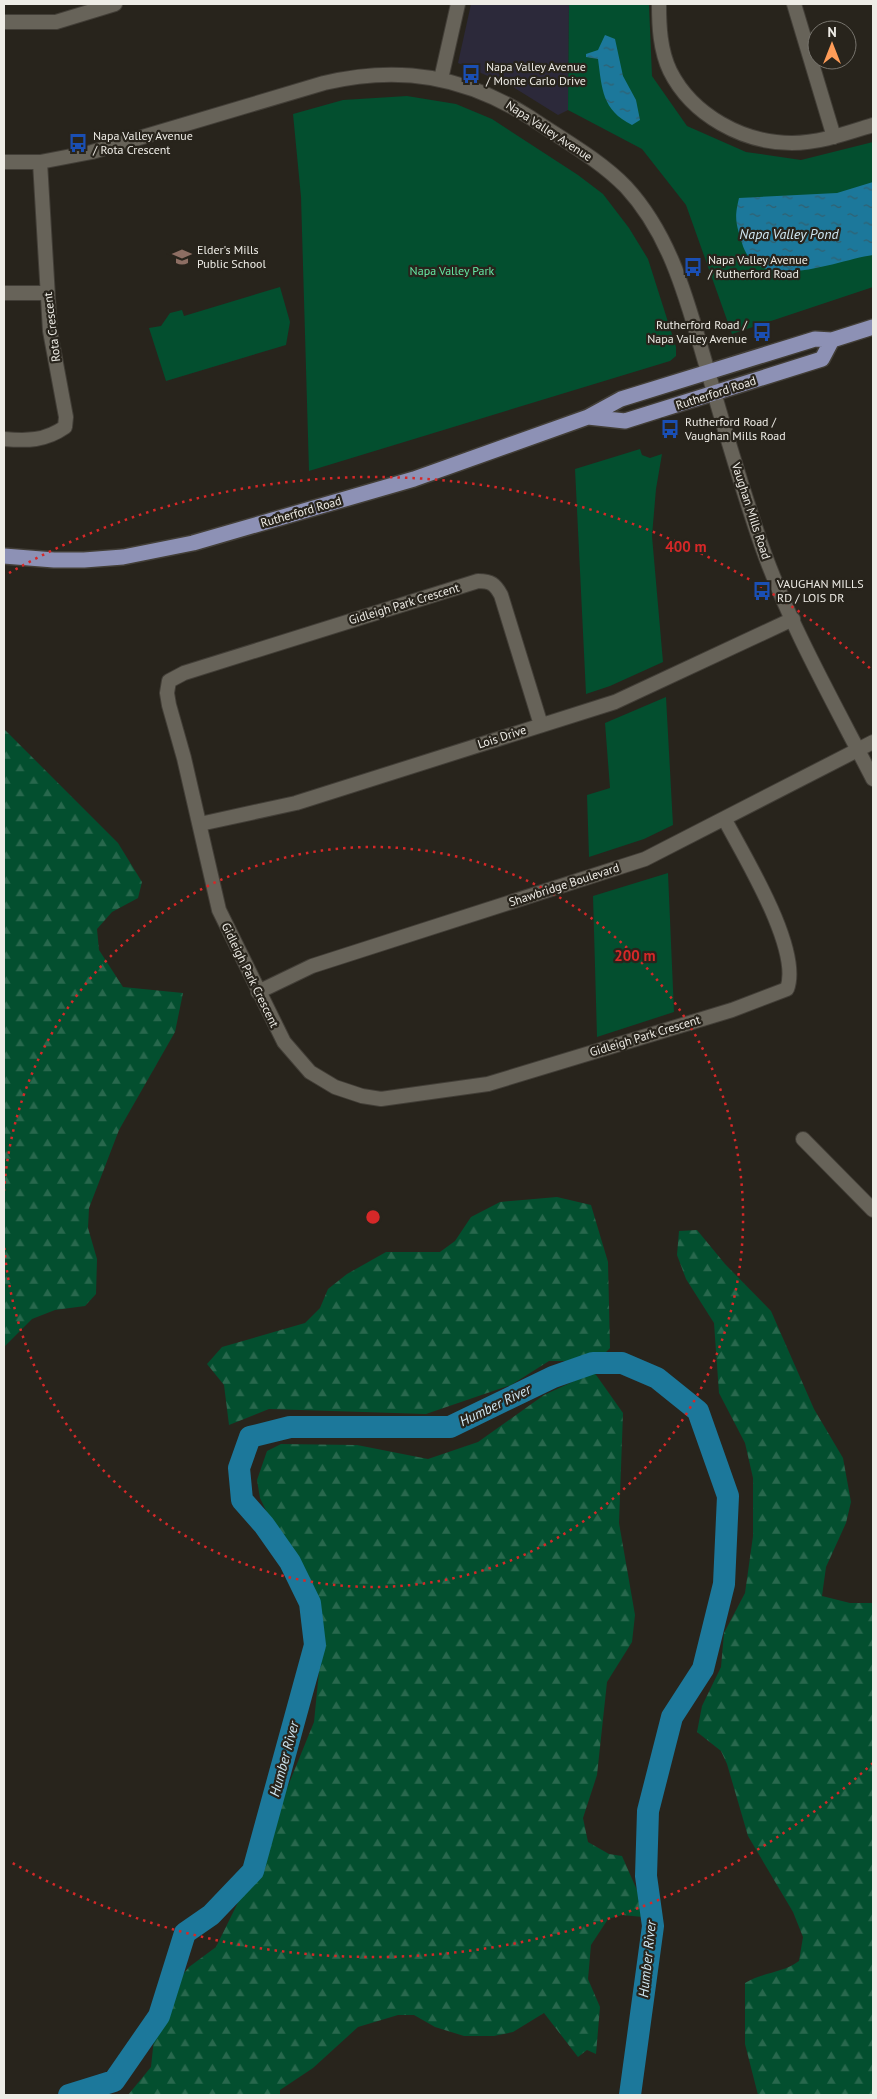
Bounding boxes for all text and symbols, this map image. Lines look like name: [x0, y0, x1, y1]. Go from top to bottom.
north arrow: [807, 20, 857, 70]
text: N: [827, 23, 837, 41]
place label: Napa Valley Avenue / Monte Carlo Drive: [485, 59, 586, 88]
bus stop icon: Napa Valley Avenue / Monte Carlo Drive: [460, 63, 482, 85]
street label: Napa Valley Avenue: [503, 97, 595, 164]
place label: Napa Valley Avenue / Rota Crescent: [92, 128, 193, 157]
bus stop icon: Napa Valley Avenue / Rota Crescent: [67, 132, 89, 154]
water label: Napa Valley Pond: [739, 225, 840, 243]
place label: Elder's Mills Public School: [197, 242, 266, 271]
school or university icon: Elder's Mills Public School: [171, 246, 193, 268]
place label: Napa Valley Avenue / Rutherford Road: [707, 252, 808, 281]
bus stop icon: Napa Valley Avenue / Rutherford Road: [682, 256, 704, 278]
park label: Napa Valley Park: [410, 263, 495, 278]
street label: Rota Crescent: [40, 291, 63, 363]
place label: Rutherford Road / Napa Valley Avenue: [647, 317, 748, 346]
bus stop icon: Rutherford Road / Napa Valley Avenue: [751, 321, 773, 343]
street label: Rutherford Road: [674, 372, 758, 413]
place label: Rutherford Road / Vaughan Mills Road: [684, 414, 786, 443]
bus stop icon: Rutherford Road / Vaughan Mills Road: [659, 418, 681, 440]
street label: Vaughan Mills Road: [728, 460, 774, 561]
street label: Rutherford Road: [259, 493, 343, 530]
text: 400 m: [665, 537, 707, 556]
place label: VAUGHAN MILLS RD / LOIS DR: [776, 576, 864, 605]
street label: Gidleigh Park Crescent: [347, 580, 461, 627]
bus stop icon: VAUGHAN MILLS RD / LOIS DR: [751, 580, 773, 602]
street label: Lois Drive: [476, 722, 528, 751]
street label: Shawbridge Boulevard: [507, 860, 621, 909]
street label: Gidleigh Park Crescent: [219, 920, 282, 1030]
text: 200 m: [614, 946, 656, 965]
street label: Gidleigh Park Crescent: [588, 1012, 702, 1059]
centre of rings: [364, 1208, 382, 1226]
water label: Humber River: [456, 1379, 535, 1430]
water label: Humber River: [265, 1718, 303, 1799]
water label: Humber River: [634, 1918, 660, 1998]

